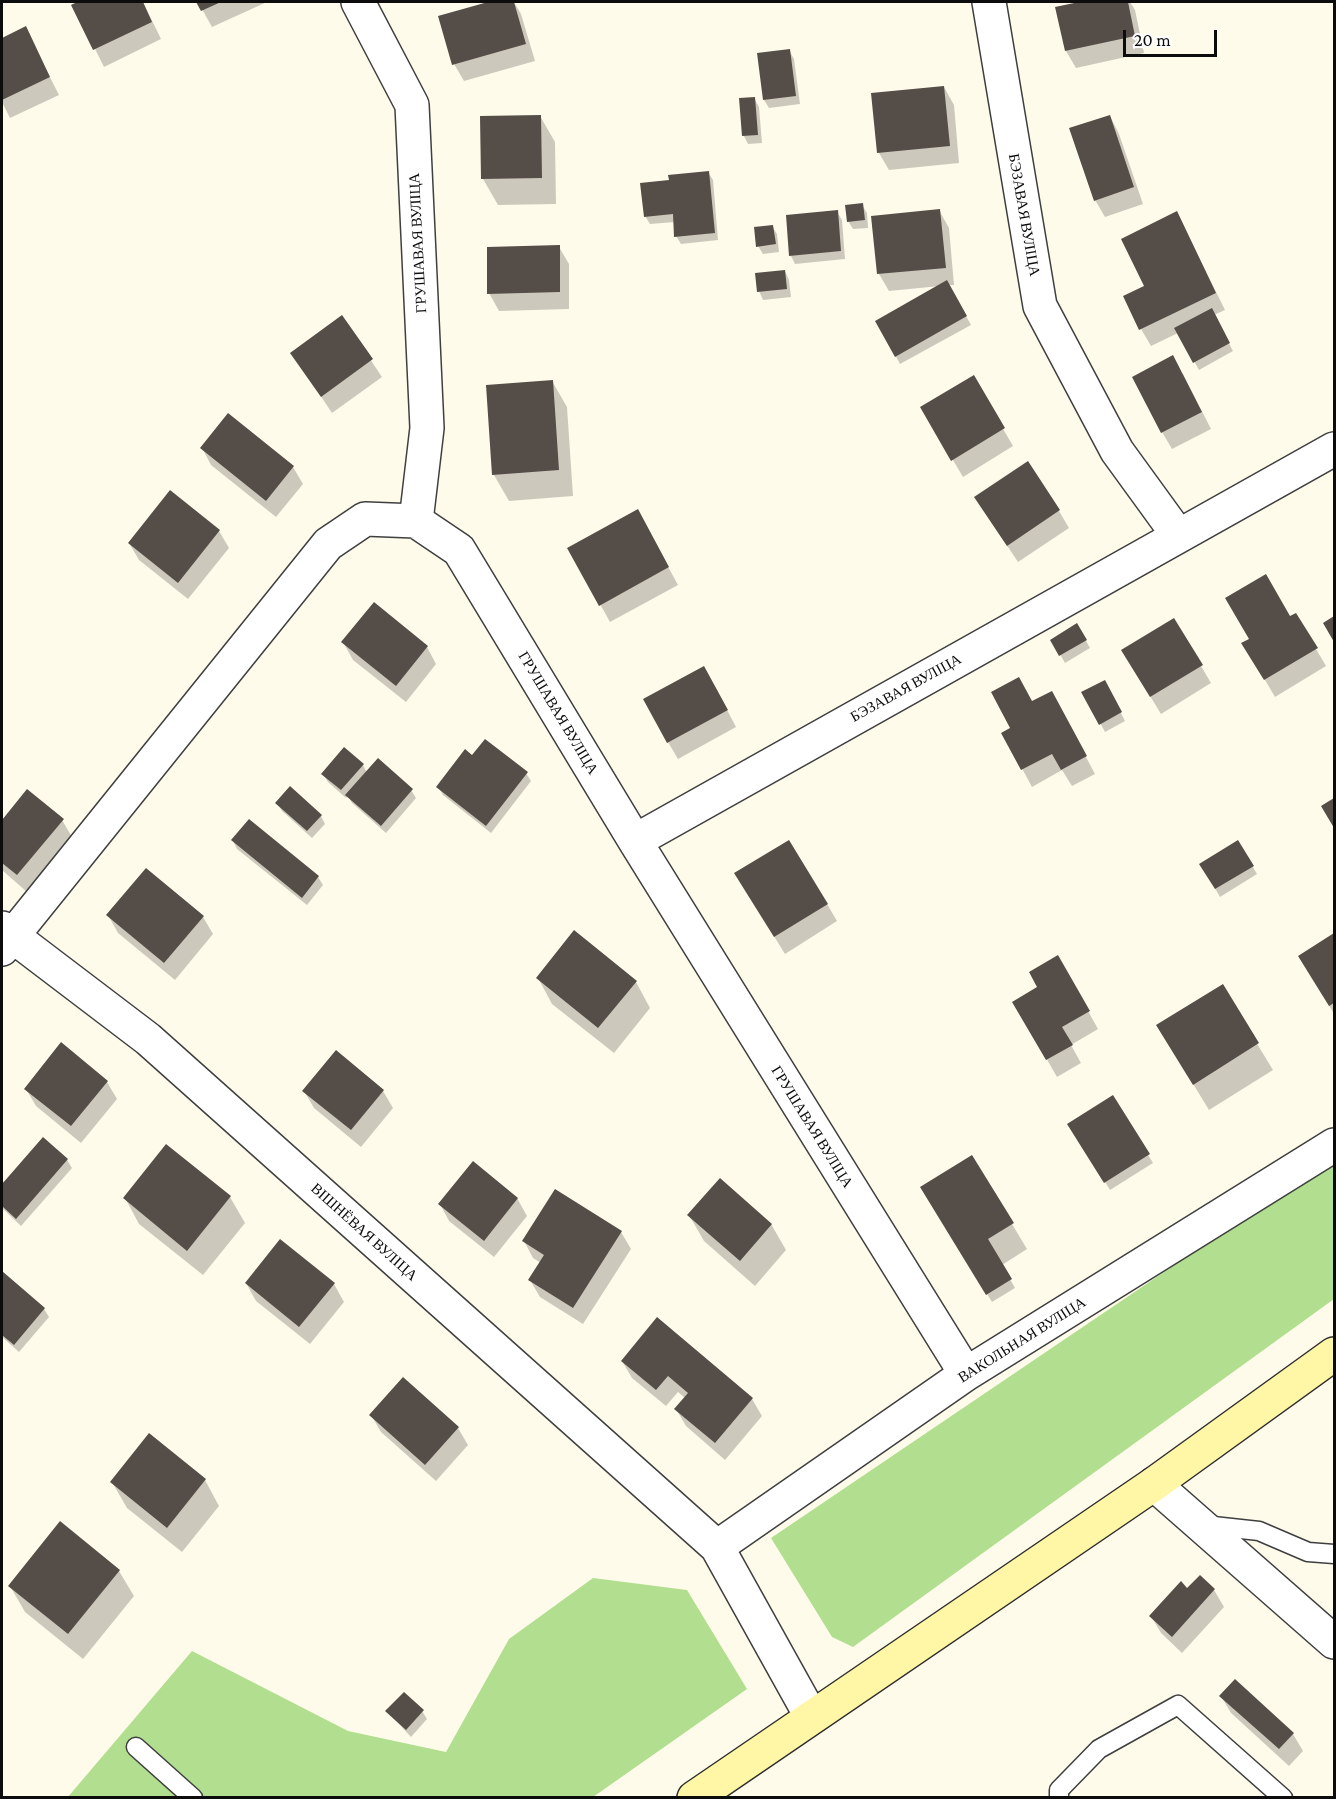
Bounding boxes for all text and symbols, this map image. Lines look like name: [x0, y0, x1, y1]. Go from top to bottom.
scale bar: [1126, 18, 1220, 56]
text: 20 m: [1134, 30, 1171, 50]
street label: БЭЗАВАЯ ВУЛІЦА: [1004, 152, 1044, 278]
street label: ГРУШАВАЯ ВУЛІЦА: [405, 172, 431, 314]
street label: ГРУШАВАЯ ВУЛІЦА: [514, 648, 602, 778]
street label: БЭЗАВАЯ ВУЛІЦА: [847, 650, 965, 726]
street label: ГРУШАВАЯ ВУЛІЦА: [767, 1063, 857, 1191]
street label: ВІШНЁВАЯ ВУЛІЦА: [307, 1179, 421, 1285]
street label: ВАКОЛЬНАЯ ВУЛІЦА: [955, 1293, 1089, 1387]

